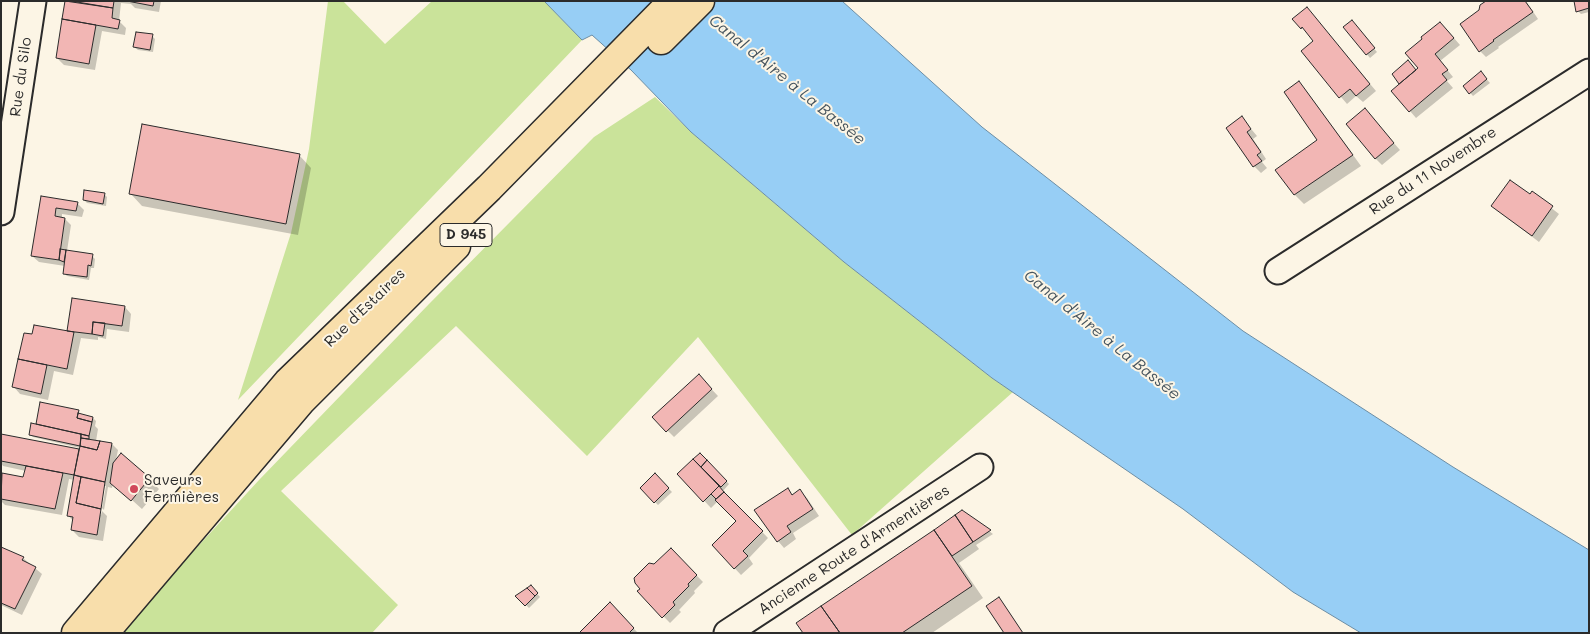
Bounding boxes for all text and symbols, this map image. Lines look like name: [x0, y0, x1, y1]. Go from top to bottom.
water label: Canal d'Aire à La Bassée: [705, 11, 869, 149]
street label: Rue du Silo: [7, 36, 35, 118]
street label: Rue du 11 Novembre: [1366, 123, 1500, 219]
road number: D 945: [440, 224, 492, 246]
street label: Rue d'Estaires: [321, 265, 409, 351]
water label: Canal d'Aire à La Bassée: [1020, 266, 1184, 404]
place label: Saveurs Fermières: [144, 471, 219, 506]
street label: Ancienne Route d'Armentières: [755, 481, 953, 619]
marker: Saveurs Fermières: [128, 483, 140, 495]

